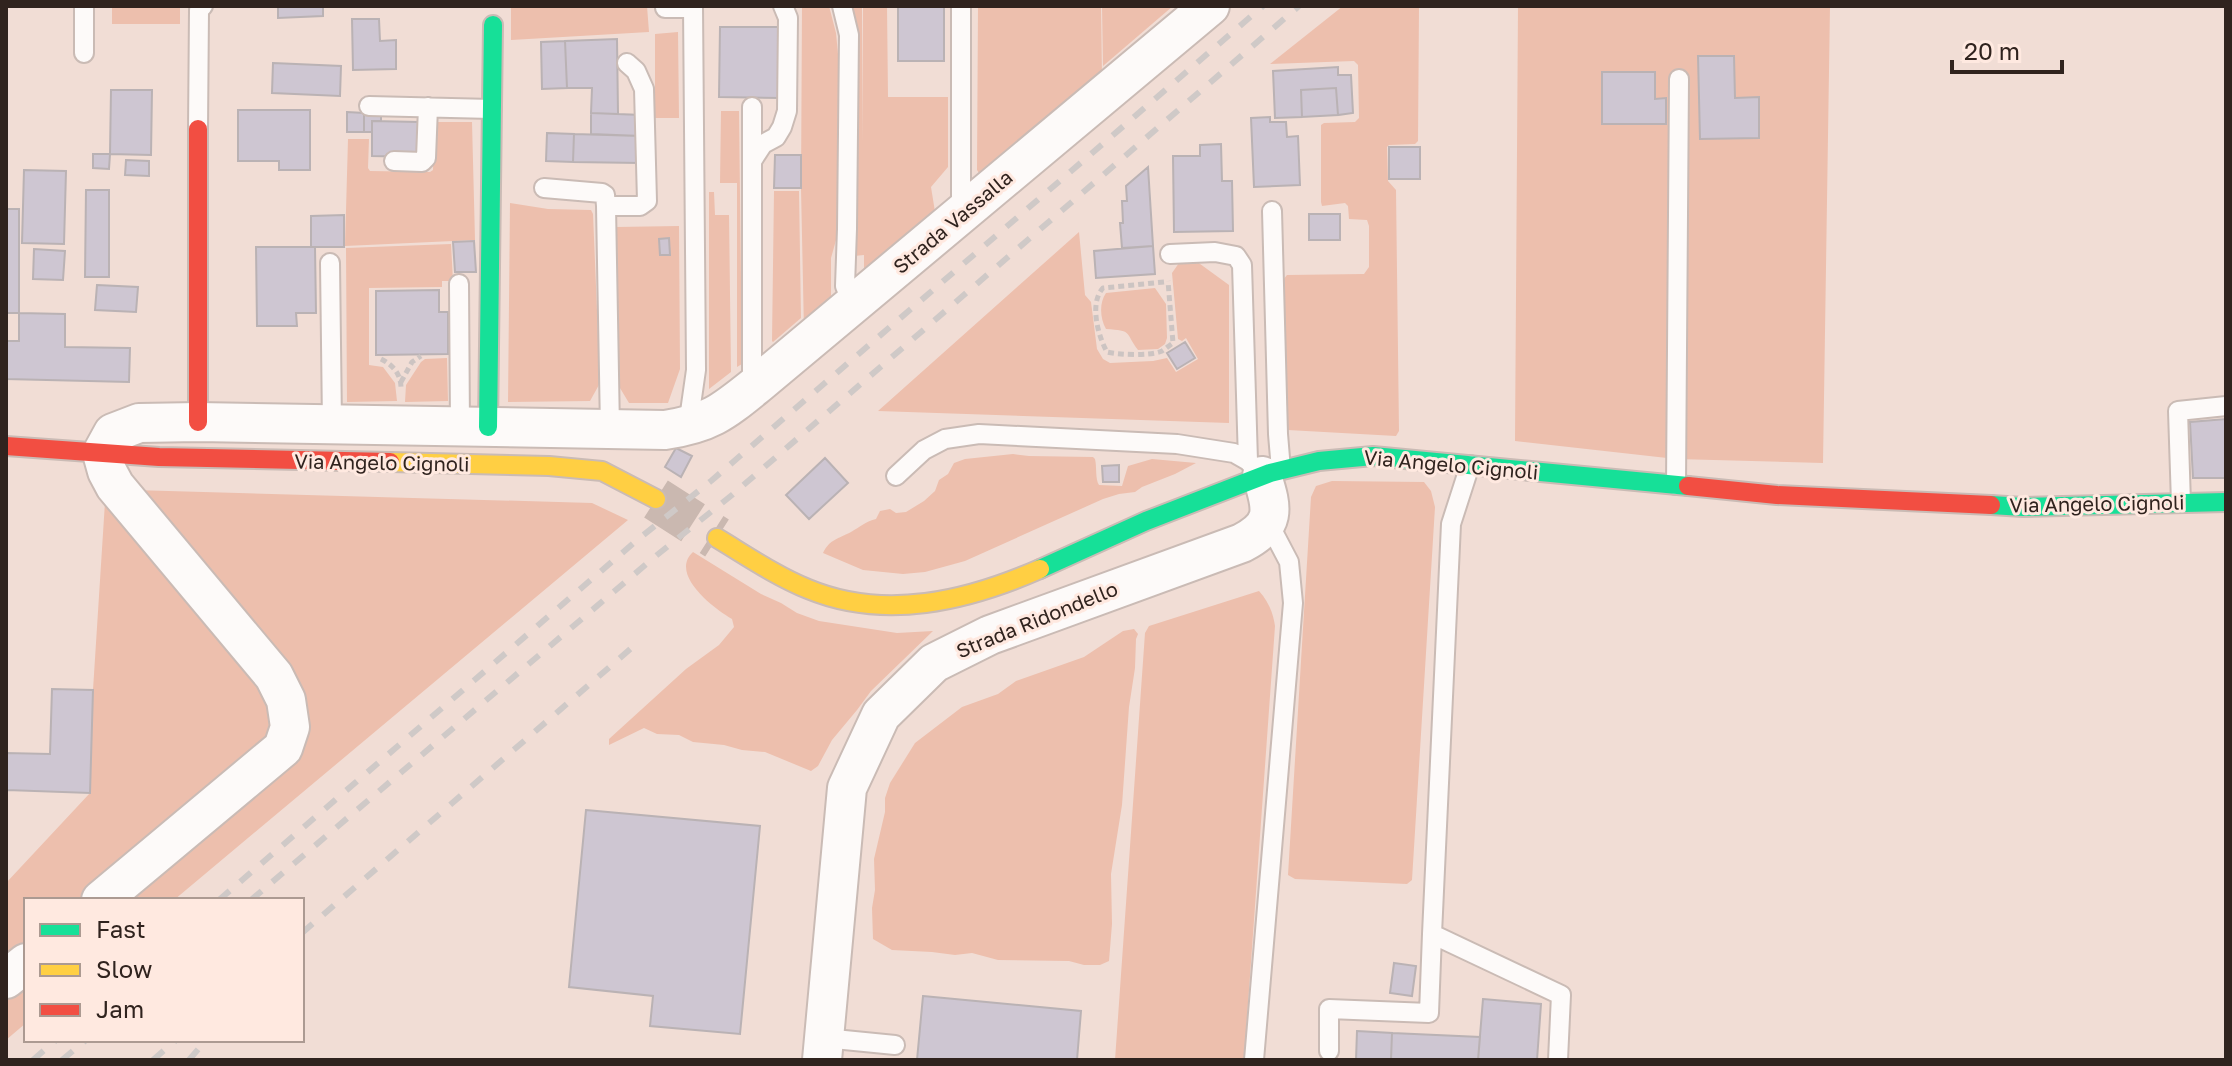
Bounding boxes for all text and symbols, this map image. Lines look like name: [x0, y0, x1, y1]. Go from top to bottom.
scale bar: [1952, 24, 2062, 74]
text: 20 m: [1964, 36, 2020, 65]
street label: Strada Vassalla: [888, 164, 1017, 278]
street label: Via Angelo Cignoli: [1363, 444, 1539, 484]
street label: Via Angelo Cignoli: [294, 448, 470, 476]
street label: Via Angelo Cignoli: [2009, 489, 2185, 517]
street label: Strada Ridondello: [952, 576, 1121, 662]
legend: [24, 898, 304, 1042]
text: Fast: [96, 914, 146, 943]
text: Slow: [96, 954, 152, 983]
text: Jam: [96, 994, 144, 1023]

